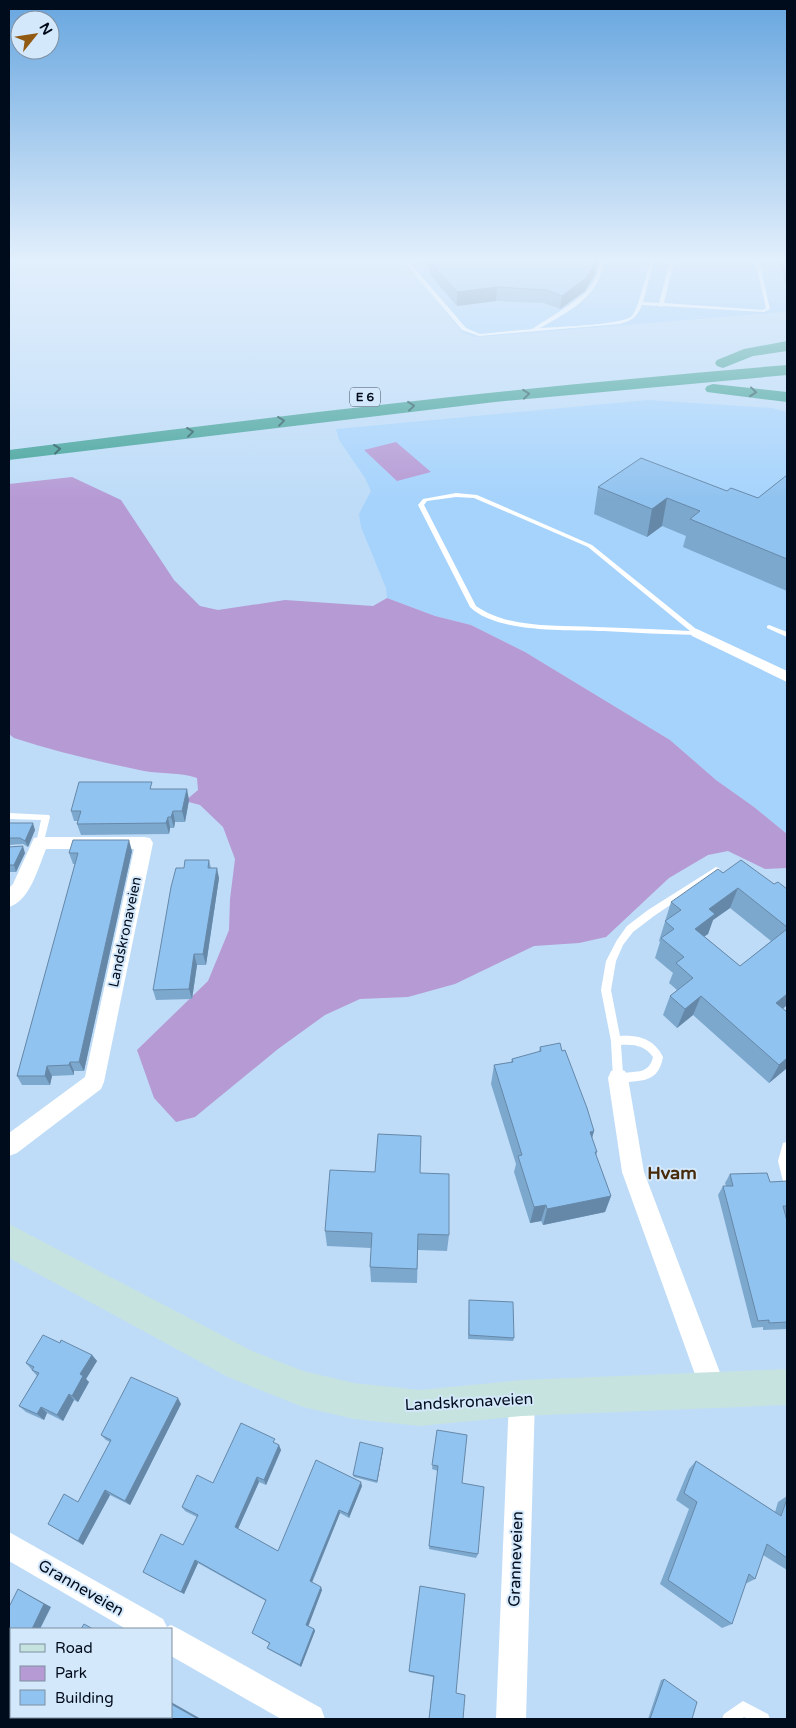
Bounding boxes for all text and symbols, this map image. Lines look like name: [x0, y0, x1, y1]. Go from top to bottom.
north arrow: [10, 10, 60, 60]
text: N: [36, 20, 56, 38]
one-way arrow: [749, 386, 757, 397]
road number: E 6: [350, 388, 380, 407]
one-way arrow: [522, 389, 530, 400]
one-way arrow: [407, 401, 415, 412]
one-way arrow: [277, 416, 285, 427]
one-way arrow: [186, 427, 194, 438]
one-way arrow: [53, 444, 61, 455]
street label: Landskronaveien: [105, 875, 145, 989]
district label: Hvam: [647, 1162, 697, 1184]
street label: Landskronaveien: [404, 1389, 534, 1415]
street label: Granneveien: [504, 1511, 528, 1607]
street label: Granneveien: [34, 1555, 128, 1621]
legend: [10, 1628, 172, 1718]
text: Road: [55, 1639, 93, 1657]
text: Park: [55, 1664, 87, 1682]
text: Building: [55, 1689, 114, 1707]

